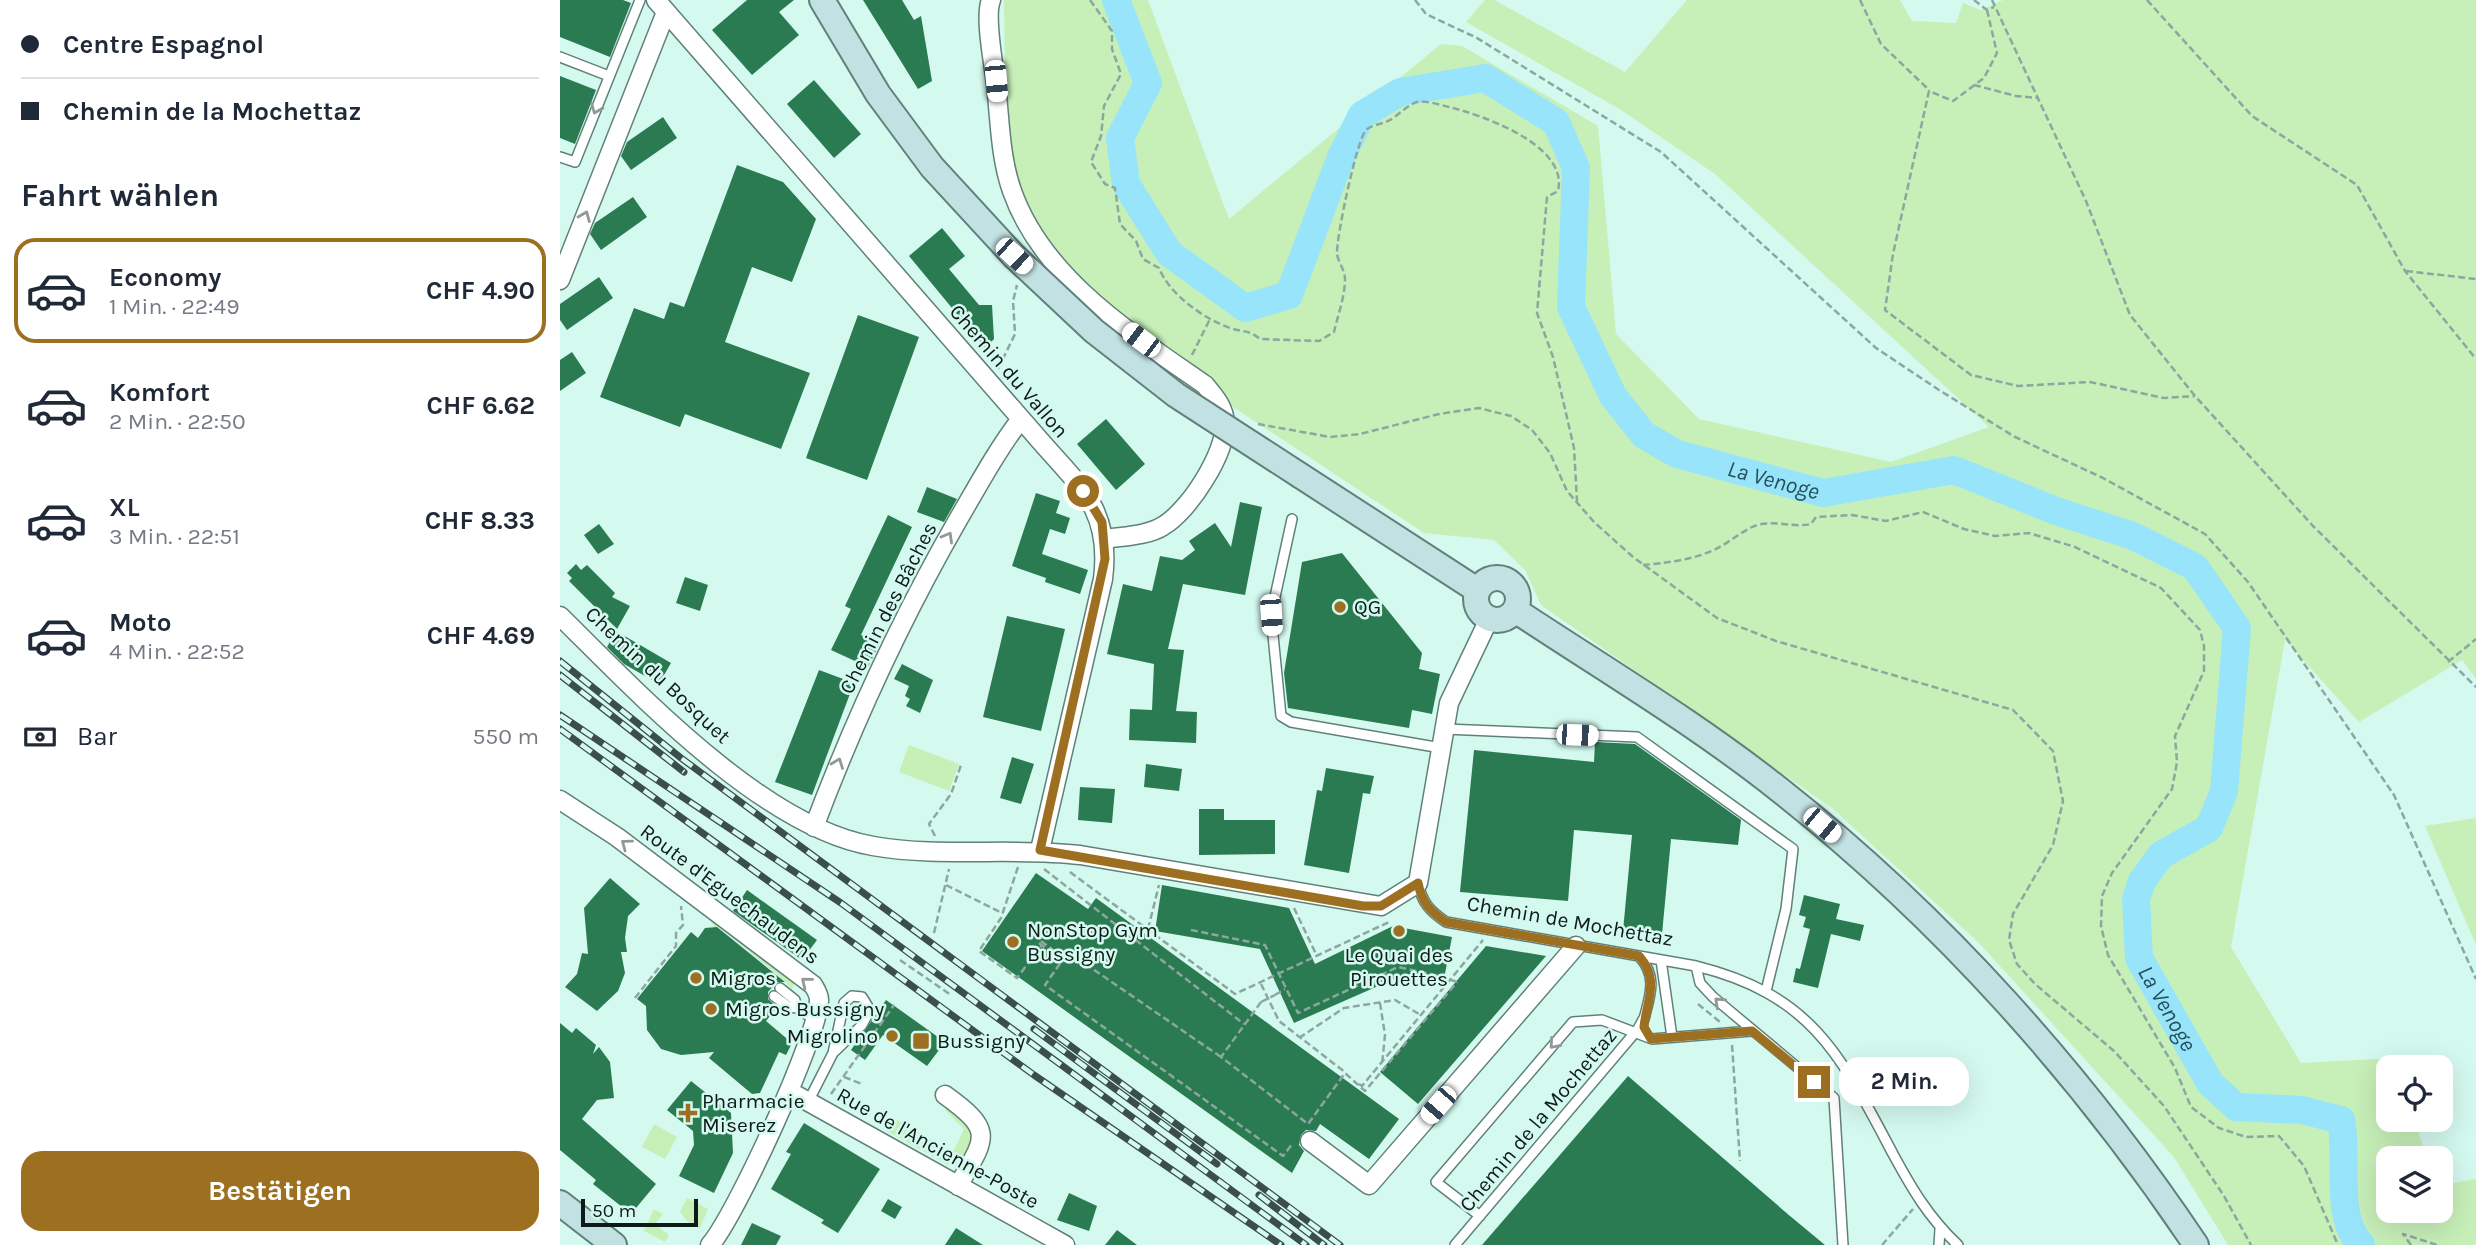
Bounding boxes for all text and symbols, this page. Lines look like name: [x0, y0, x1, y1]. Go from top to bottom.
text: Centre Espagnol: [63, 29, 264, 60]
car: [984, 59, 1009, 103]
text: Chemin de la Mochettaz: [63, 96, 361, 127]
one-way arrow: [591, 102, 605, 114]
text: Fahrt wählen: [21, 177, 219, 214]
one-way arrow: [577, 211, 591, 223]
car: [992, 234, 1037, 278]
icon: car: [25, 259, 88, 322]
text: Economy: [109, 262, 221, 293]
text: CHF 4.90: [426, 275, 535, 306]
text: 1 Min. · 22:49: [109, 293, 240, 320]
street label: Chemin du Vallon: [945, 299, 1073, 443]
car: [1118, 319, 1165, 361]
icon: car: [25, 374, 88, 437]
text: Komfort: [109, 377, 210, 408]
text: CHF 6.62: [427, 390, 535, 421]
text: 2 Min. · 22:50: [109, 408, 246, 435]
water label: La Venoge: [1724, 455, 1823, 506]
route start: [1067, 475, 1099, 507]
icon: car: [25, 489, 88, 552]
text: XL: [109, 492, 140, 523]
text: CHF 8.33: [425, 505, 535, 536]
street label: Chemin des Bâches: [834, 518, 942, 698]
text: 3 Min. · 22:51: [109, 523, 240, 550]
one-way arrow: [940, 532, 953, 544]
car: [1260, 593, 1283, 637]
place label: QG: [1354, 595, 1381, 619]
marker: QG: [1332, 599, 1348, 615]
street label: Chemin du Bosquet: [581, 602, 735, 748]
icon: car: [25, 604, 88, 667]
text: Moto: [109, 607, 171, 638]
text: CHF 4.69: [427, 620, 535, 651]
text: 4 Min. · 22:52: [109, 638, 245, 665]
icon: cash: [21, 718, 59, 756]
text: Bar: [77, 721, 117, 752]
text: 550 m: [472, 723, 539, 750]
car: [1556, 724, 1599, 746]
one-way arrow: [829, 758, 843, 770]
car: [1800, 803, 1845, 847]
street label: Route d'Eguechaudens: [636, 819, 824, 969]
one-way arrow: [621, 840, 633, 852]
street label: Chemin de Mochettaz: [1465, 891, 1675, 951]
place label: NonStop Gym Bussigny: [1027, 918, 1158, 966]
marker: Le Quai des Pirouettes: [1391, 923, 1407, 939]
marker: NonStop Gym Bussigny: [1005, 934, 1021, 950]
place label: Le Quai des Pirouettes: [1344, 943, 1454, 991]
water label: La Venoge: [2132, 961, 2202, 1056]
place label: Migros: [710, 966, 776, 990]
marker: Migros: [688, 970, 704, 986]
one-way arrow: [802, 977, 814, 990]
place label: Migros Bussigny: [725, 997, 885, 1021]
one-way arrow: [1714, 998, 1727, 1010]
marker: Migros Bussigny: [703, 1001, 719, 1017]
place label: Migrolino: [787, 1024, 878, 1048]
street label: Chemin de la Mochettaz: [1454, 1024, 1622, 1216]
marker: Migrolino: [884, 1028, 900, 1044]
place label: Bussigny: [937, 1029, 1026, 1053]
marker: Bussigny: [911, 1031, 931, 1051]
one-way arrow: [1550, 1035, 1562, 1048]
map controls: [2376, 1055, 2453, 1223]
button: locate: [2376, 1055, 2453, 1132]
callout: 2 Min.: [1838, 1058, 1968, 1106]
route end: [1798, 1066, 1830, 1098]
text: 2 Min.: [1871, 1068, 1937, 1095]
street label: Rue de l'Ancienne-Poste: [833, 1082, 1043, 1214]
car: [1417, 1082, 1460, 1128]
place label: Pharmacie Miserez: [702, 1089, 805, 1137]
marker: Pharmacie Miserez: [680, 1105, 696, 1121]
button: layers: [2376, 1146, 2453, 1223]
button: Bestätigen: [21, 1151, 539, 1231]
scale bar: [581, 1196, 698, 1228]
text: 50 m: [592, 1200, 636, 1222]

